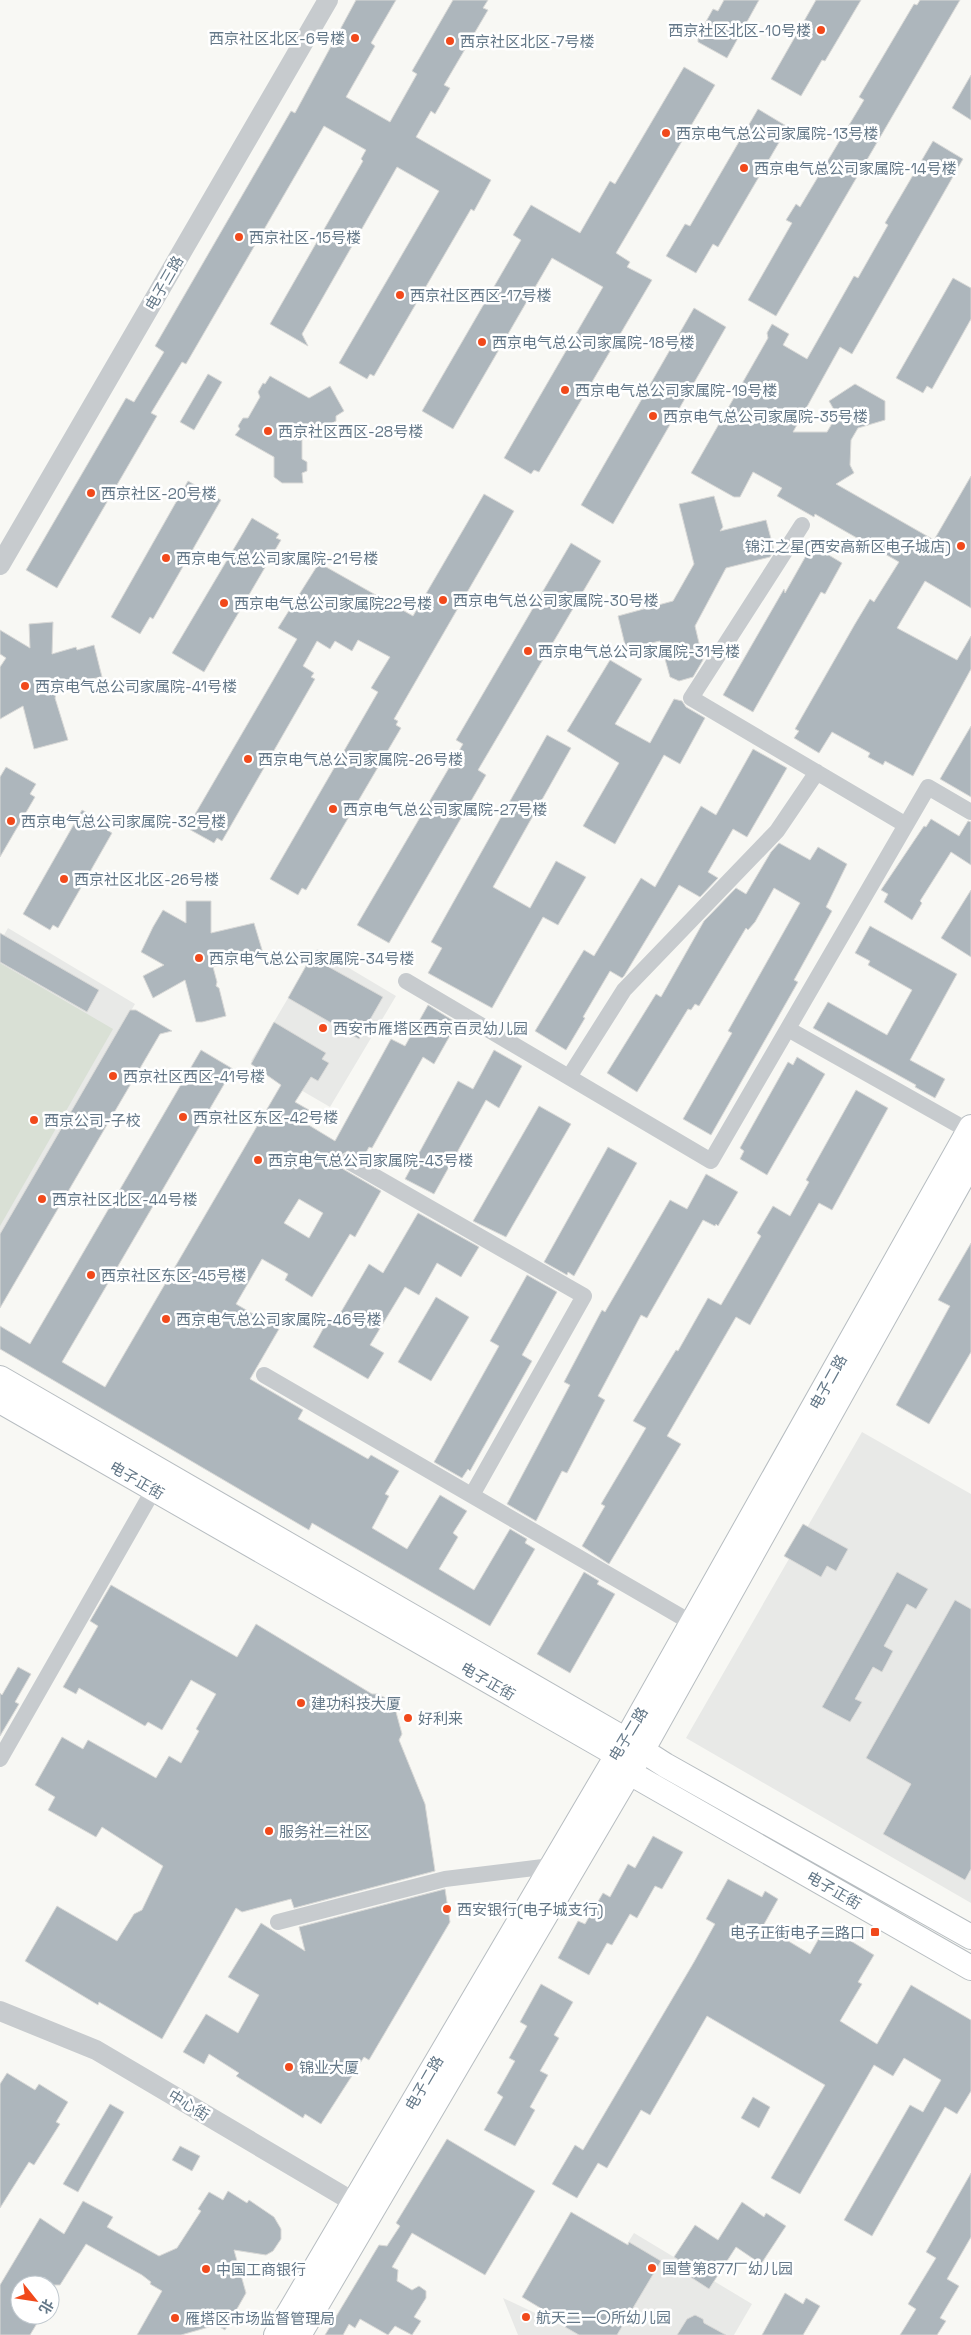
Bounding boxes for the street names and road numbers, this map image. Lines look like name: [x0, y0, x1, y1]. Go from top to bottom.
street label: 电子三路: [141, 252, 187, 314]
street label: 电子二路: [805, 1351, 851, 1413]
street label: 电子正街: [106, 1457, 168, 1503]
street label: 电子正街: [457, 1658, 519, 1704]
street label: 电子二路: [604, 1703, 652, 1765]
street label: 电子正街: [803, 1867, 865, 1913]
street label: 电子二路: [401, 2052, 447, 2114]
street label: 中心街: [165, 2085, 213, 2125]

